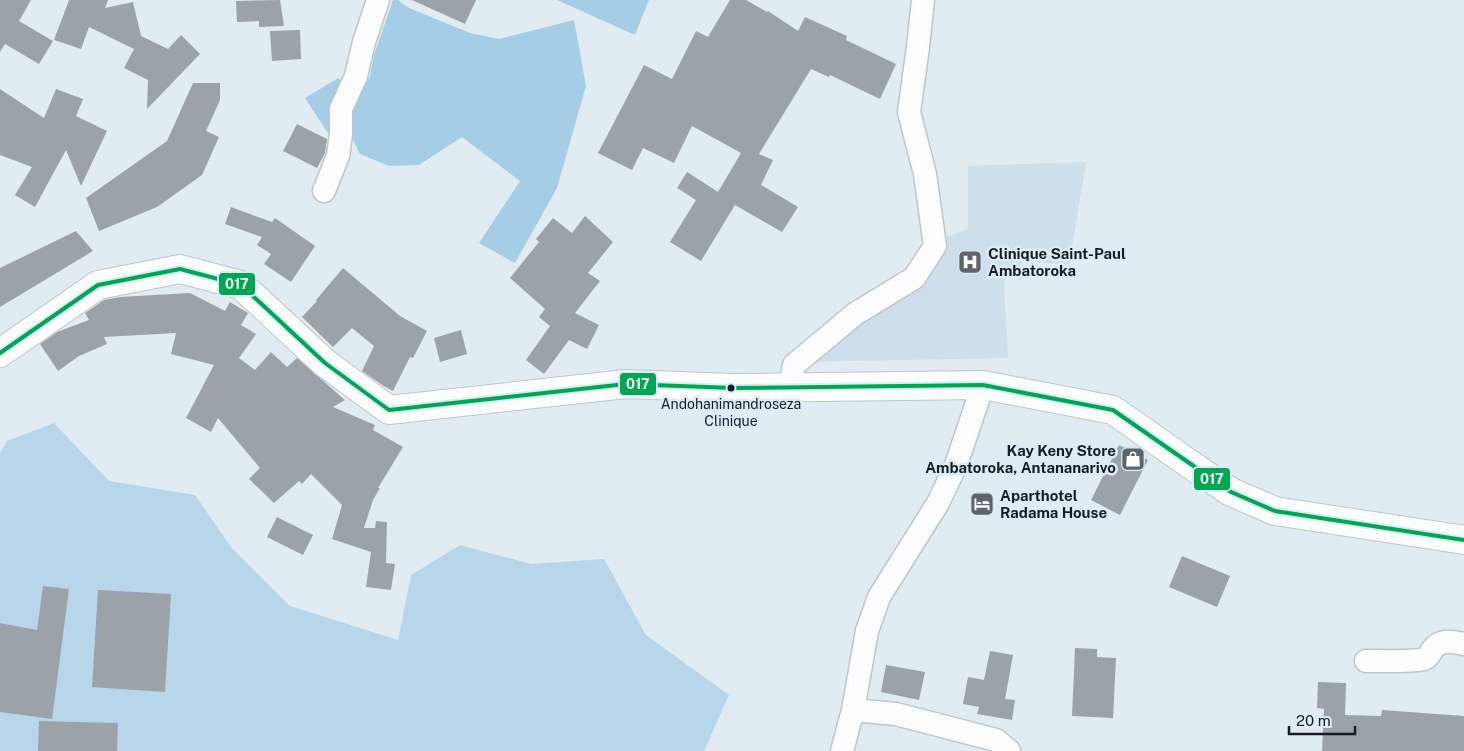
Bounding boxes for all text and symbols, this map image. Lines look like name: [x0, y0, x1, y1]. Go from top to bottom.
place label: Clinique Saint-Paul Ambatoroka: [988, 245, 1126, 279]
hospital icon: Clinique Saint-Paul Ambatoroka: [957, 249, 983, 275]
line badge: 017: [218, 272, 256, 296]
text: 017: [225, 276, 249, 292]
line badge: 017: [619, 372, 657, 396]
text: 017: [626, 376, 650, 392]
marker: Andohanimandroseza Clinique: [726, 383, 736, 393]
place label: Andohanimandroseza Clinique: [661, 396, 801, 429]
place label: Kay Keny Store Ambatoroka, Antananarivo: [925, 442, 1116, 476]
shop icon: Kay Keny Store Ambatoroka, Antananarivo: [1120, 446, 1146, 472]
line badge: 017: [1193, 467, 1231, 491]
text: 017: [1200, 471, 1224, 487]
place label: Aparthotel Radama House: [1000, 487, 1107, 521]
hotel icon: Aparthotel Radama House: [969, 491, 995, 517]
scale bar: [1289, 704, 1355, 736]
text: 20 m: [1296, 712, 1331, 729]

